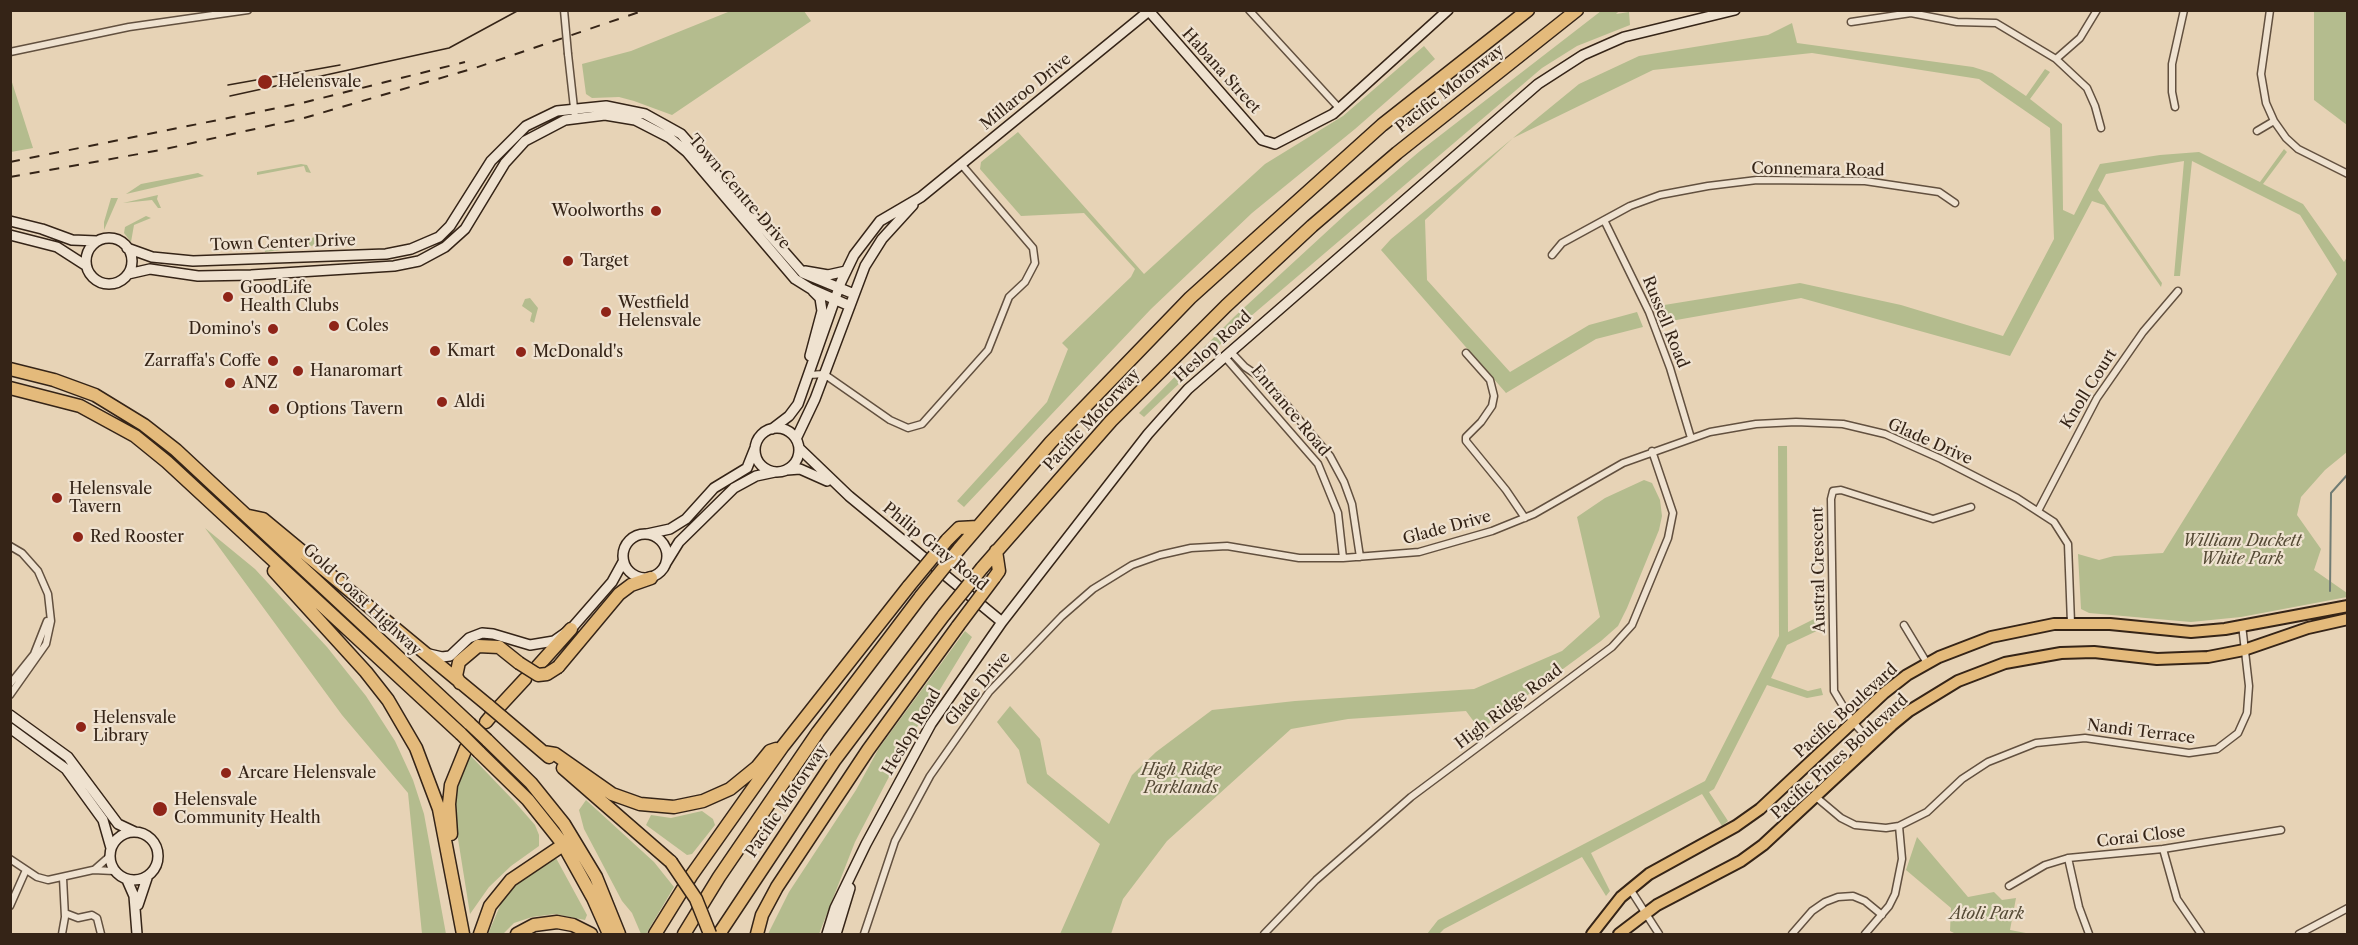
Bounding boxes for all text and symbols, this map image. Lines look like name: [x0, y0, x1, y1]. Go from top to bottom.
street label: Habana Street: [1178, 24, 1264, 118]
street label: Pacific Motorway: [1392, 41, 1508, 137]
street label: Millaroo Drive: [977, 50, 1075, 134]
place label: Helensvale: [278, 72, 361, 92]
marker: Helensvale: [256, 73, 274, 91]
street label: Town Centre Drive: [684, 131, 794, 253]
street label: Connemara Road: [1751, 159, 1885, 181]
place label: Woolworths: [552, 201, 644, 221]
marker: Woolworths: [649, 204, 663, 218]
street label: Town Center Drive: [210, 231, 356, 255]
place label: Target: [580, 251, 629, 271]
marker: Target: [561, 254, 575, 268]
street label: Russell Road: [1638, 273, 1692, 371]
place label: GoodLife Health Clubs: [240, 278, 339, 316]
marker: GoodLife Health Clubs: [221, 290, 235, 304]
place label: Westfield Helensvale: [618, 293, 701, 331]
marker: Westfield Helensvale: [599, 305, 613, 319]
street label: Heslop Road: [1170, 307, 1256, 387]
place label: Coles: [346, 316, 389, 336]
place label: Domino's: [189, 319, 261, 339]
marker: Coles: [327, 319, 341, 333]
marker: Domino's: [266, 322, 280, 336]
place label: Kmart: [447, 341, 495, 361]
place label: McDonald's: [533, 342, 623, 362]
marker: Kmart: [428, 344, 442, 358]
marker: McDonald's: [514, 345, 528, 359]
street label: Knoll Court: [2057, 346, 2121, 432]
place label: Zarraffa's Coffe: [144, 351, 261, 371]
marker: Zarraffa's Coffe: [266, 354, 280, 368]
place label: Hanaromart: [310, 361, 403, 381]
street label: Entrance Road: [1246, 362, 1334, 460]
marker: Hanaromart: [291, 364, 305, 378]
street label: Pacific Motorway: [1040, 365, 1144, 475]
place label: ANZ: [242, 373, 278, 393]
marker: ANZ: [223, 376, 237, 390]
place label: Aldi: [454, 392, 485, 412]
marker: Aldi: [435, 395, 449, 409]
place label: Options Tavern: [286, 399, 403, 419]
marker: Options Tavern: [267, 402, 281, 416]
street label: Glade Drive: [1885, 415, 1975, 469]
place label: Helensvale Tavern: [69, 479, 152, 517]
marker: Helensvale Tavern: [50, 491, 64, 505]
street label: Philip Gray Road: [879, 499, 991, 595]
street label: Glade Drive: [1401, 507, 1493, 549]
street label: Austral Crescent: [1808, 507, 1830, 633]
place label: Red Rooster: [90, 527, 184, 547]
marker: Red Rooster: [71, 530, 85, 544]
park label: William Duckett White Park: [2182, 531, 2302, 569]
street label: Gold Coast Highway: [299, 540, 425, 660]
street label: Glade Drive: [942, 648, 1014, 730]
street label: Pacific Boulevard: [1791, 660, 1901, 762]
street label: High Ridge Road: [1452, 661, 1566, 753]
street label: Heslop Road: [879, 685, 945, 779]
street label: Pacific Pines Boulevard: [1768, 690, 1912, 824]
place label: Helensvale Library: [93, 708, 176, 746]
street label: Nandi Terrace: [2086, 716, 2196, 748]
marker: Helensvale Library: [74, 720, 88, 734]
street label: Pacific Motorway: [742, 741, 832, 861]
park label: High Ridge Parklands: [1141, 760, 1221, 798]
place label: Arcare Helensvale: [238, 763, 376, 783]
marker: Arcare Helensvale: [219, 766, 233, 780]
place label: Helensvale Community Health: [174, 790, 321, 828]
marker: Helensvale Community Health: [151, 800, 169, 818]
street label: Corai Close: [2096, 822, 2186, 852]
park label: Atoli Park: [1950, 904, 2024, 924]

